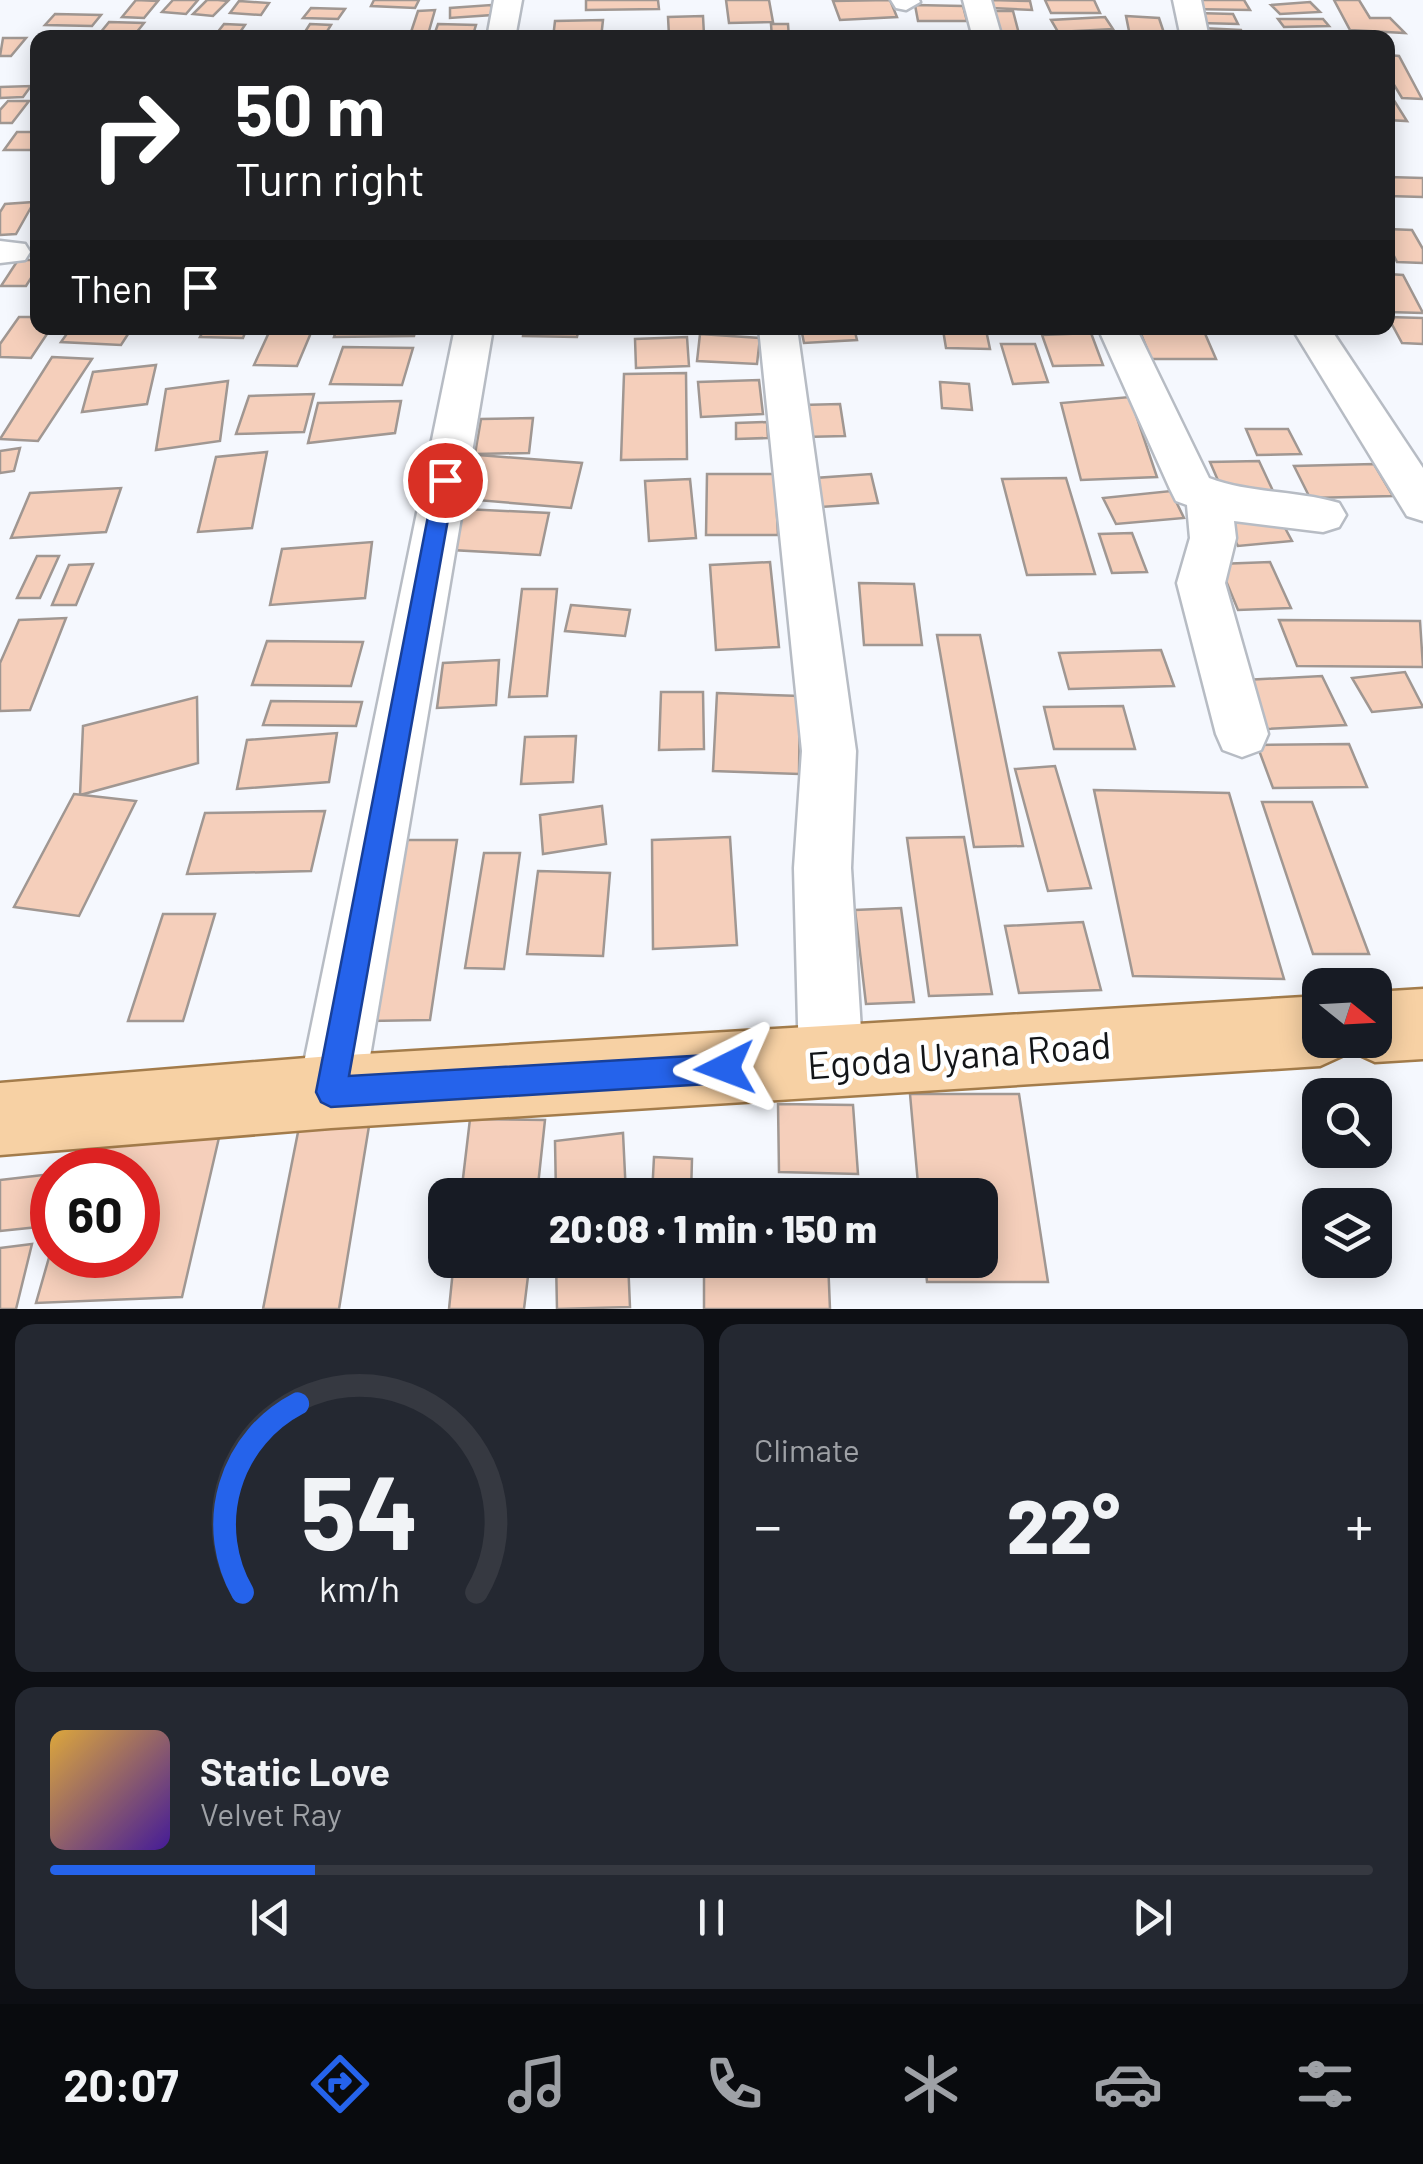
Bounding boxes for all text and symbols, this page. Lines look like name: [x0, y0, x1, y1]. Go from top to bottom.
text: 50 m: [235, 66, 385, 150]
icon: right: [70, 70, 200, 200]
text: Turn right: [235, 151, 425, 205]
icon: arrive: [173, 260, 228, 315]
text: Then: [70, 265, 153, 311]
pin: [403, 438, 488, 523]
icon: arrive: [418, 453, 473, 508]
north arrow: [1302, 968, 1392, 1058]
map controls: [1302, 968, 1392, 1278]
position arrow: [673, 1016, 777, 1120]
street label: Egoda Uyana Road: [806, 1020, 1112, 1088]
button: search: [1302, 1078, 1392, 1168]
speed limit sign: 60: [30, 1148, 160, 1278]
button: layers: [1302, 1188, 1392, 1278]
text: 20:08 · 1 min · 150 m: [549, 1205, 877, 1251]
text: Climate: [754, 1430, 860, 1468]
text: 54: [300, 1446, 419, 1571]
text: 22°: [1007, 1479, 1120, 1569]
text: −: [754, 1491, 782, 1557]
text: +: [1345, 1491, 1373, 1557]
text: km/h: [319, 1566, 400, 1609]
text: Static Love: [200, 1748, 390, 1794]
text: Velvet Ray: [200, 1794, 342, 1832]
icon: previous: [243, 1890, 298, 1945]
icon: pause: [684, 1890, 739, 1945]
icon: next: [1125, 1890, 1180, 1945]
icon: directions: [305, 2049, 375, 2119]
icon: music: [502, 2049, 572, 2119]
icon: phone: [699, 2049, 769, 2119]
icon: climate: [896, 2049, 966, 2119]
icon: car: [1093, 2049, 1163, 2119]
icon: filters: [1290, 2049, 1360, 2119]
text: 20:07: [63, 2057, 179, 2111]

